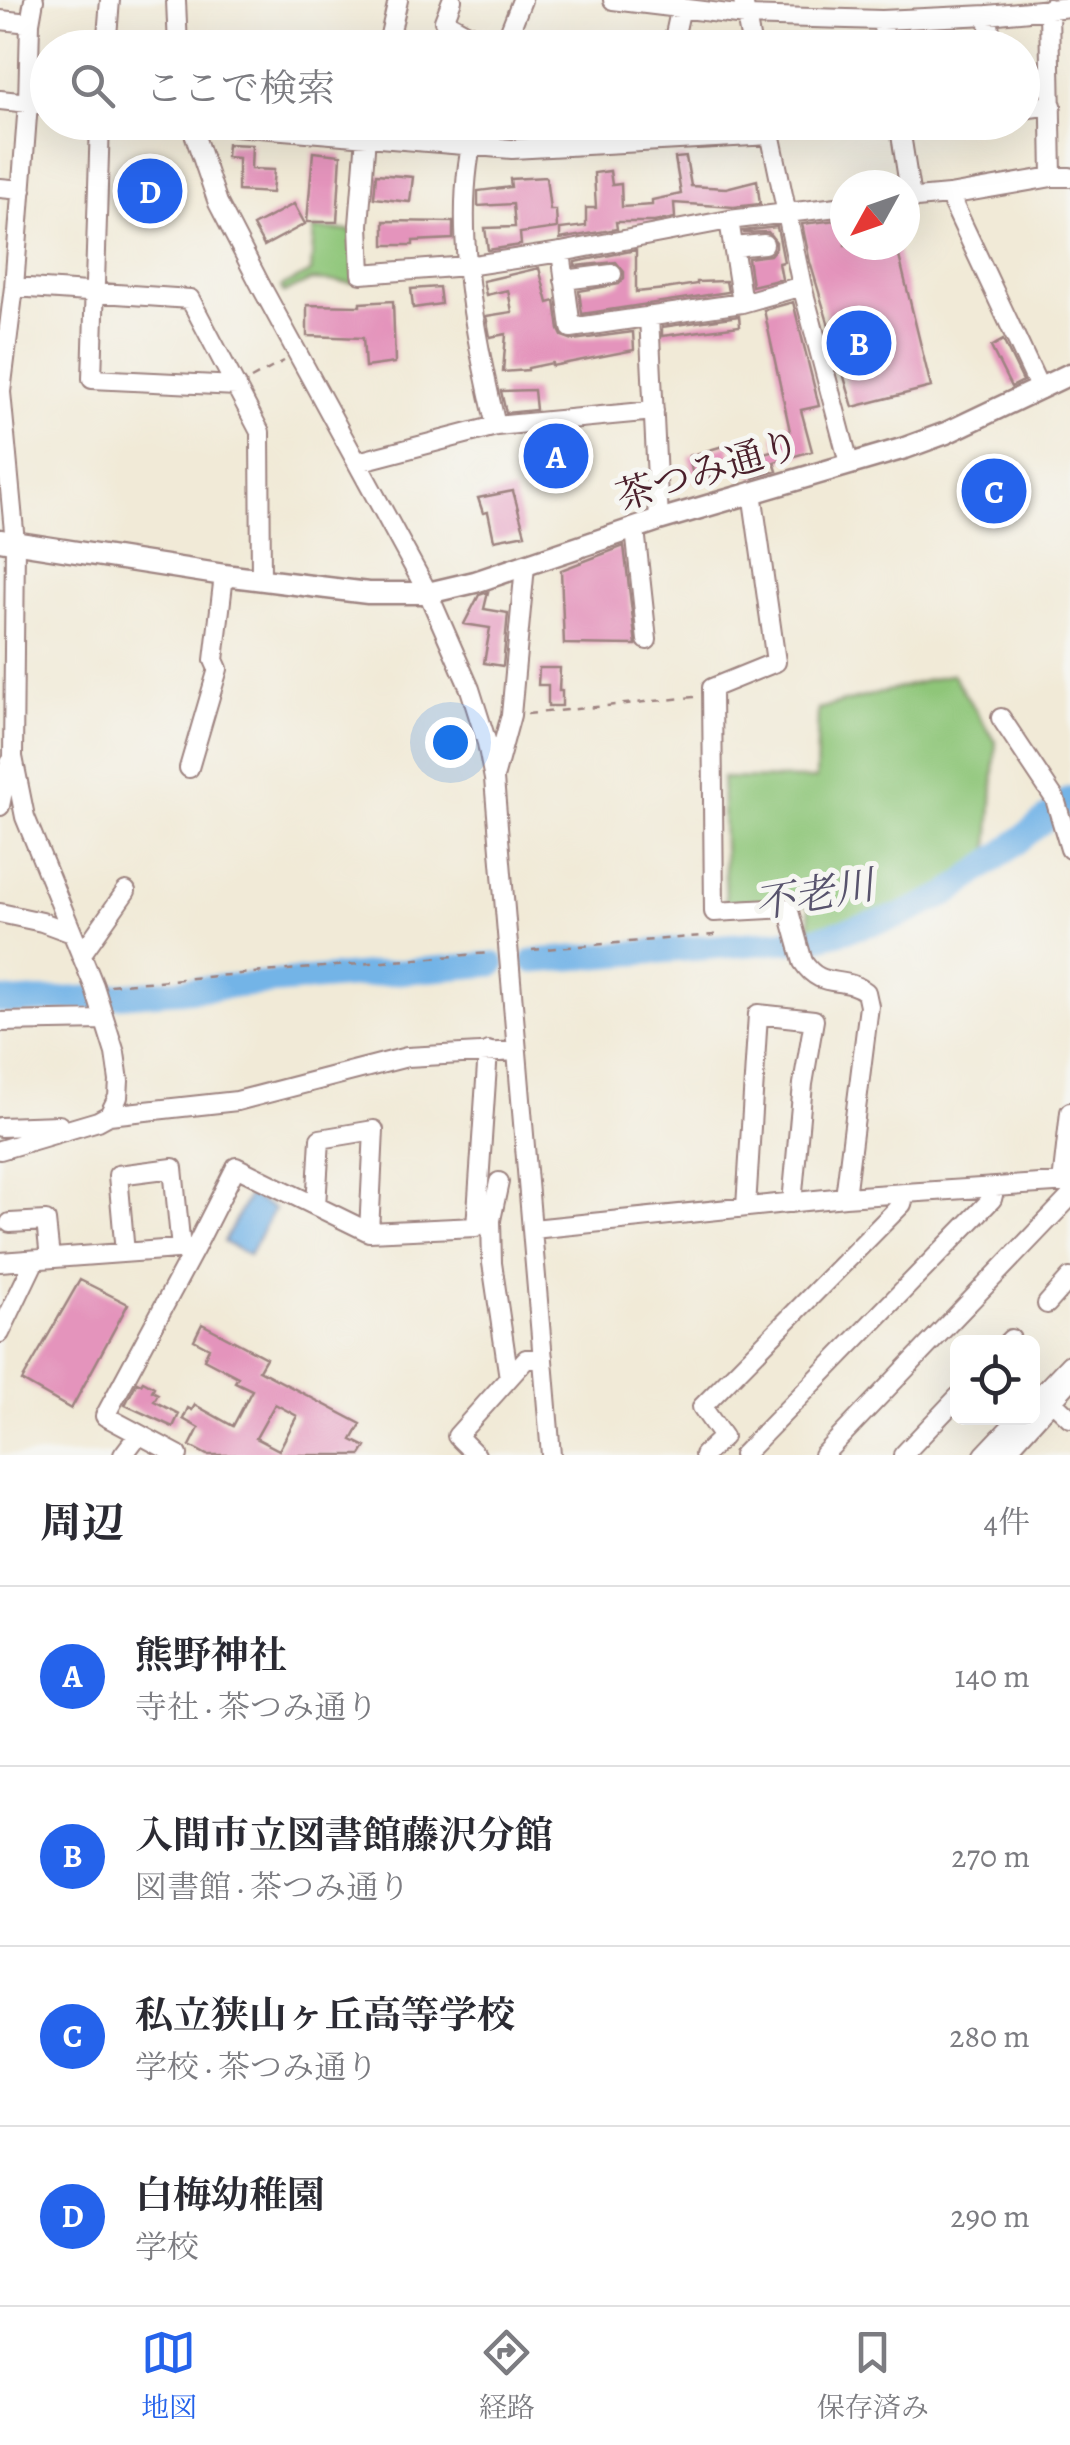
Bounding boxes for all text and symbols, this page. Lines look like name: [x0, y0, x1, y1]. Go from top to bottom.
search box: [30, 30, 1040, 140]
icon: search: [65, 58, 120, 113]
text: ここで検索: [145, 62, 335, 114]
pin: D: [118, 154, 182, 228]
north arrow: [830, 170, 920, 260]
pin: B: [826, 306, 892, 380]
street label: 茶つみ通り: [610, 417, 806, 523]
pin: A: [524, 418, 588, 494]
pin: C: [962, 454, 1026, 528]
your location: [425, 717, 476, 768]
water label: 不老川: [750, 856, 882, 932]
map controls: [950, 1335, 1040, 1425]
button: locate: [950, 1335, 1040, 1425]
text: 周辺: [40, 1494, 124, 1551]
text: 4件: [984, 1500, 1030, 1544]
text: 熊野神社: [135, 1629, 287, 1681]
text: A: [62, 1654, 83, 1698]
text: 140 m: [955, 1654, 1030, 1698]
text: 寺社 · 茶つみ通り: [135, 1685, 378, 1729]
text: 入間市立図書館藤沢分館: [135, 1809, 553, 1861]
text: B: [62, 1834, 83, 1878]
text: 270 m: [951, 1834, 1030, 1878]
text: 図書館 · 茶つみ通り: [135, 1865, 410, 1909]
text: 私立狭山ヶ丘高等学校: [135, 1989, 515, 2041]
text: C: [63, 2014, 82, 2058]
text: 280 m: [949, 2014, 1030, 2058]
text: 学校 · 茶つみ通り: [135, 2045, 378, 2089]
text: 白梅幼稚園: [135, 2169, 325, 2221]
text: D: [61, 2194, 84, 2238]
text: 290 m: [950, 2194, 1030, 2238]
text: 学校: [135, 2225, 199, 2269]
tab: 地図: [141, 2325, 197, 2427]
tab: 経路: [479, 2325, 535, 2427]
tab: 保存済み: [817, 2325, 929, 2427]

